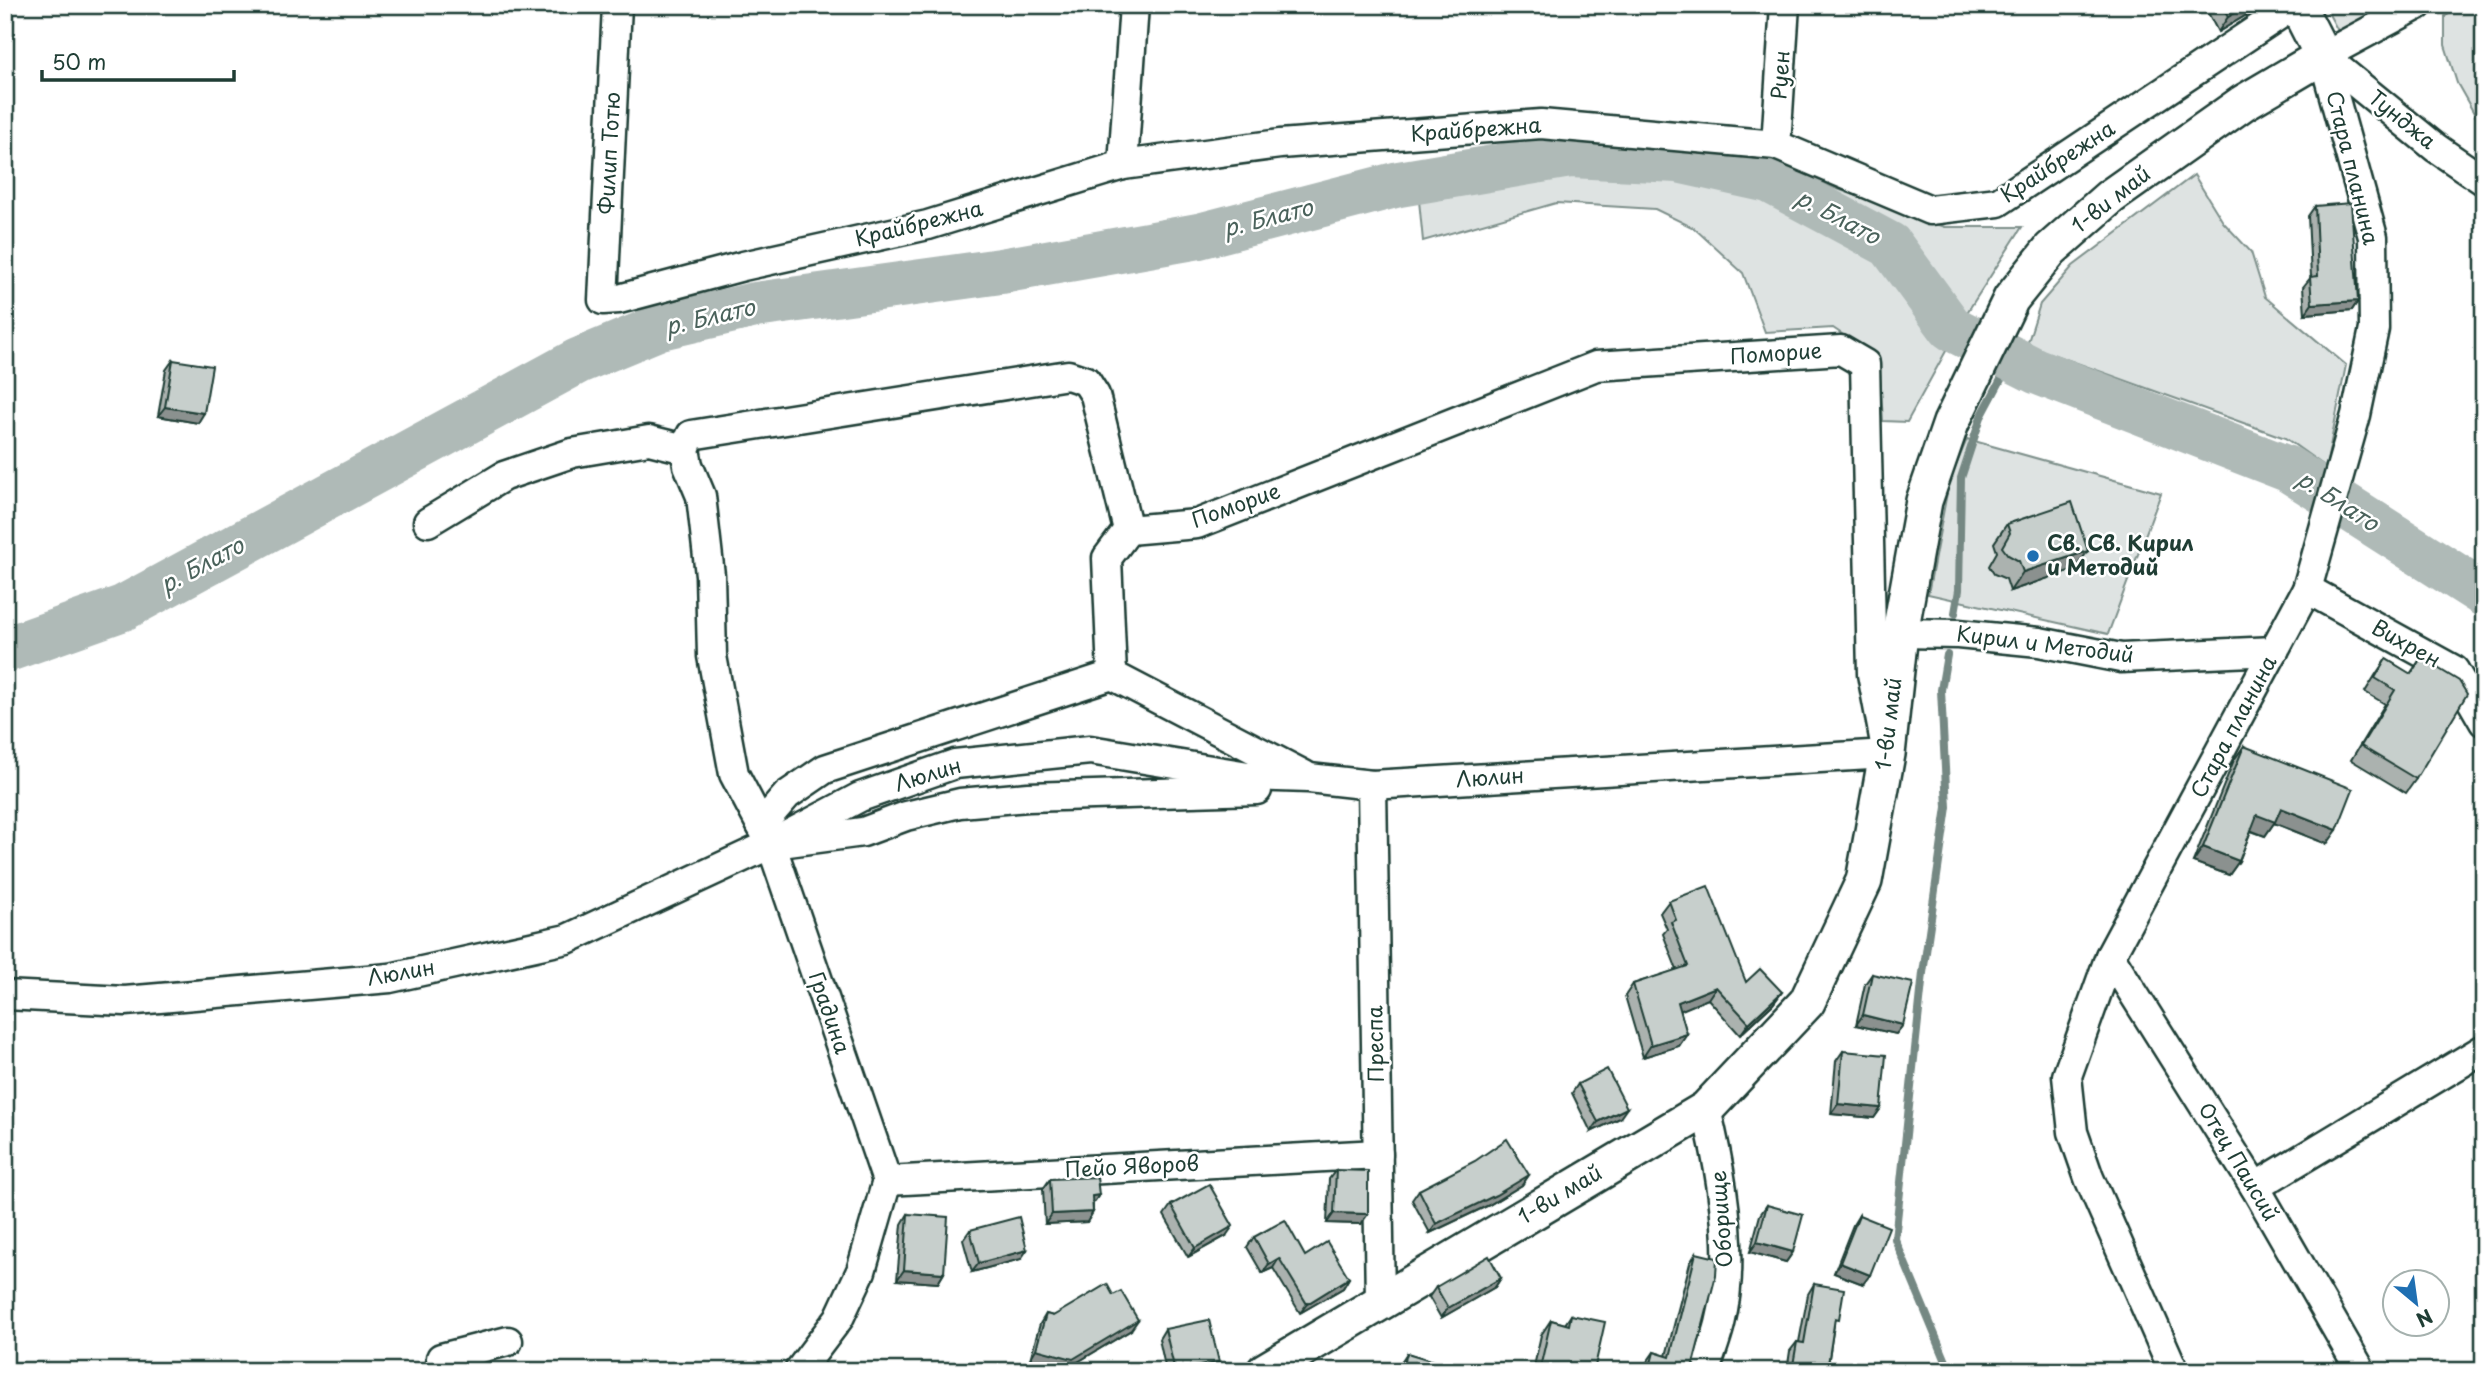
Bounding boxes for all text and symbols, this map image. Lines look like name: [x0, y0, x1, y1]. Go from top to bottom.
scale bar: [42, 38, 234, 82]
text: 50 m: [52, 45, 106, 77]
street label: Руен: [1761, 49, 1797, 101]
street label: Тунджа: [2363, 81, 2444, 156]
street label: Стара планина: [2319, 87, 2389, 248]
street label: Филип Тотю: [589, 91, 627, 215]
street label: Крайбрежна: [1409, 107, 1543, 149]
street label: Крайбрежна: [1993, 111, 2121, 209]
street label: 1-ви май: [2063, 157, 2156, 240]
water label: р. Блато: [1790, 179, 1888, 253]
water label: р. Блато: [1219, 188, 1317, 245]
street label: Крайбрежна: [851, 191, 987, 253]
water label: р. Блато: [661, 288, 759, 343]
street label: Поморие: [1729, 333, 1823, 371]
water label: р. Блато: [2291, 460, 2387, 540]
street label: Поморие: [1187, 473, 1284, 535]
water label: р. Блато: [153, 526, 251, 600]
place label: Св. Св. Кирил и Методий: [2047, 526, 2194, 582]
marker: Св. Св. Кирил и Методий: [2025, 548, 2041, 564]
street label: Вихрен: [2367, 610, 2447, 674]
street label: Кирил и Методий: [1955, 616, 2136, 670]
street label: Стара планина: [2181, 648, 2284, 803]
street label: 1-ви май: [1865, 676, 1909, 772]
street label: Люлин: [890, 748, 965, 798]
street label: Люлин: [1455, 758, 1525, 794]
street label: Люлин: [364, 949, 437, 993]
street label: Градина: [802, 967, 860, 1058]
street label: Преспа: [1357, 1005, 1391, 1083]
street label: Отец Паисий: [2192, 1095, 2288, 1227]
street label: Пейо Яворов: [1064, 1146, 1200, 1184]
street label: 1-ви май: [1511, 1156, 1607, 1231]
street label: Оборище: [1701, 1169, 1739, 1269]
north arrow: [2380, 1268, 2450, 1338]
text: N: [2411, 1303, 2438, 1335]

